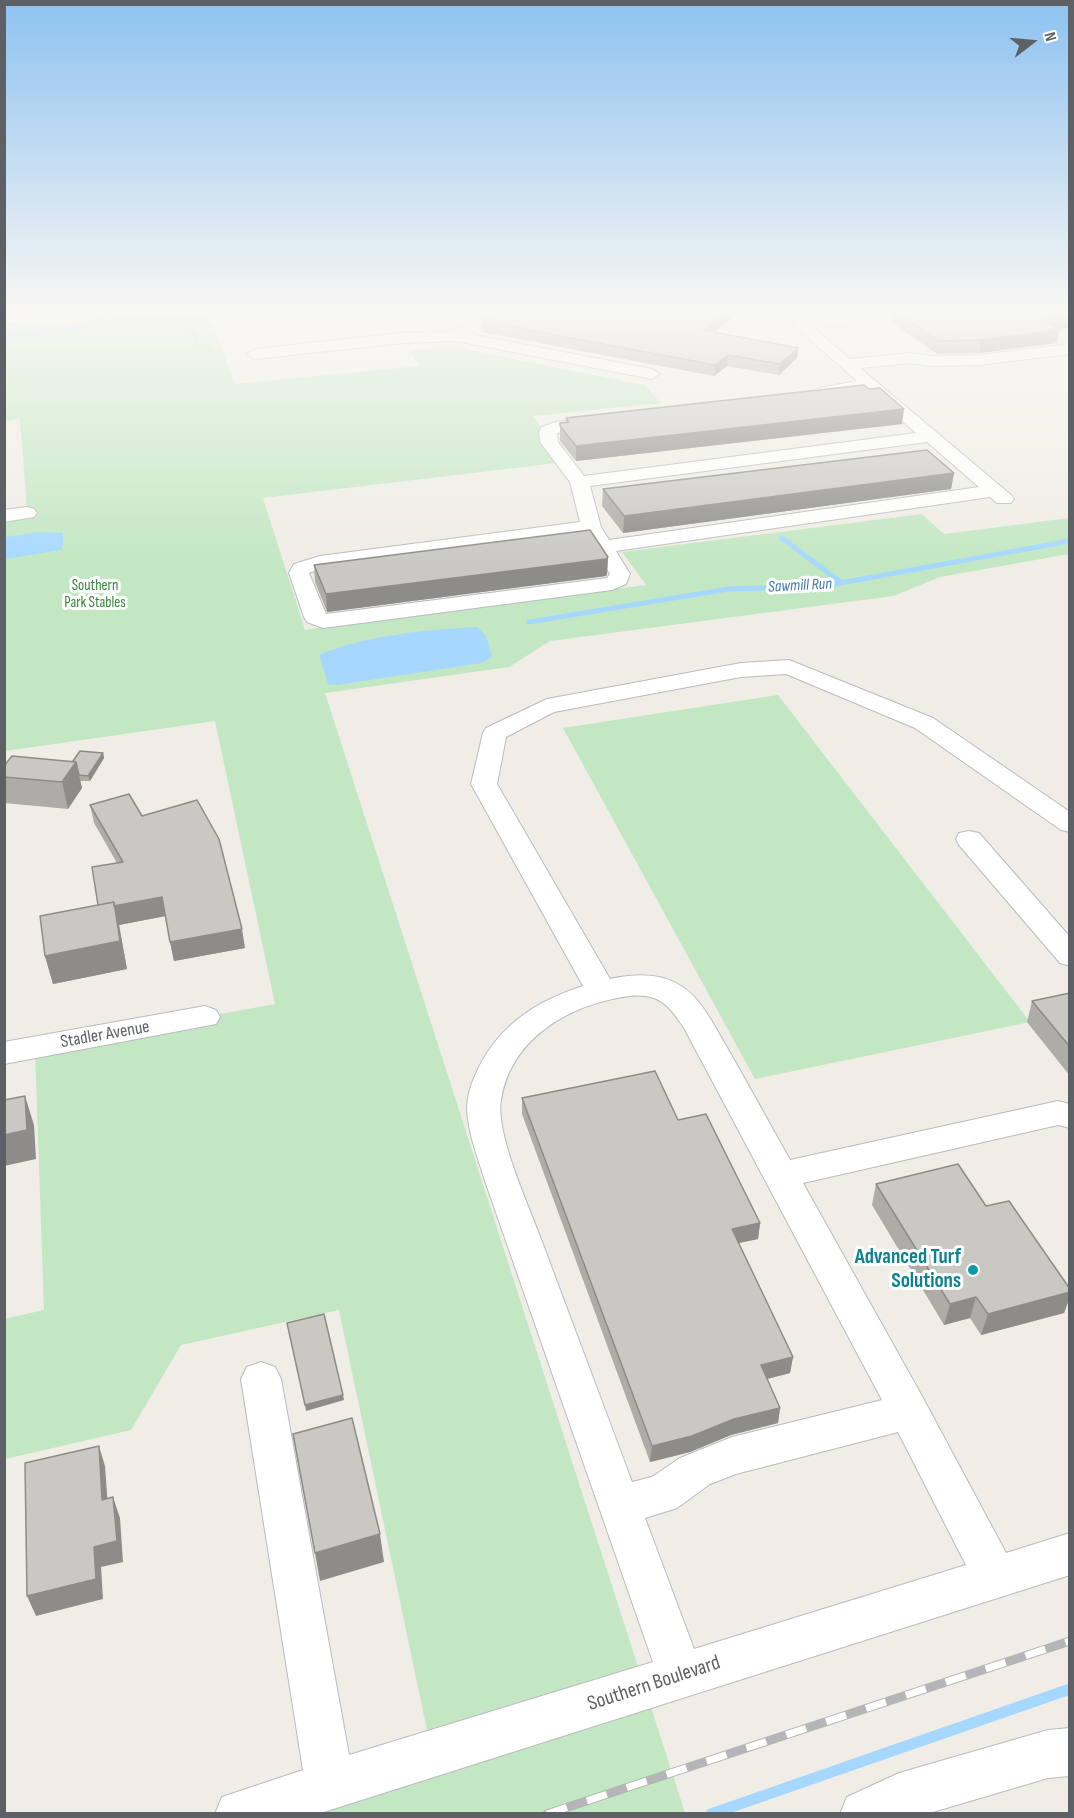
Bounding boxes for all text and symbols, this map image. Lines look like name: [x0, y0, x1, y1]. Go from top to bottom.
north arrow: [1002, 12, 1062, 72]
text: N: [1039, 30, 1060, 44]
water label: Sawmill Run: [768, 575, 832, 597]
park label: Southern Park Stables: [64, 577, 126, 612]
street label: Stadler Avenue: [59, 1017, 151, 1053]
place label: Advanced Turf Solutions: [855, 1245, 961, 1295]
marker: Advanced Turf Solutions: [966, 1263, 980, 1277]
street label: Southern Boulevard: [584, 1651, 724, 1717]

